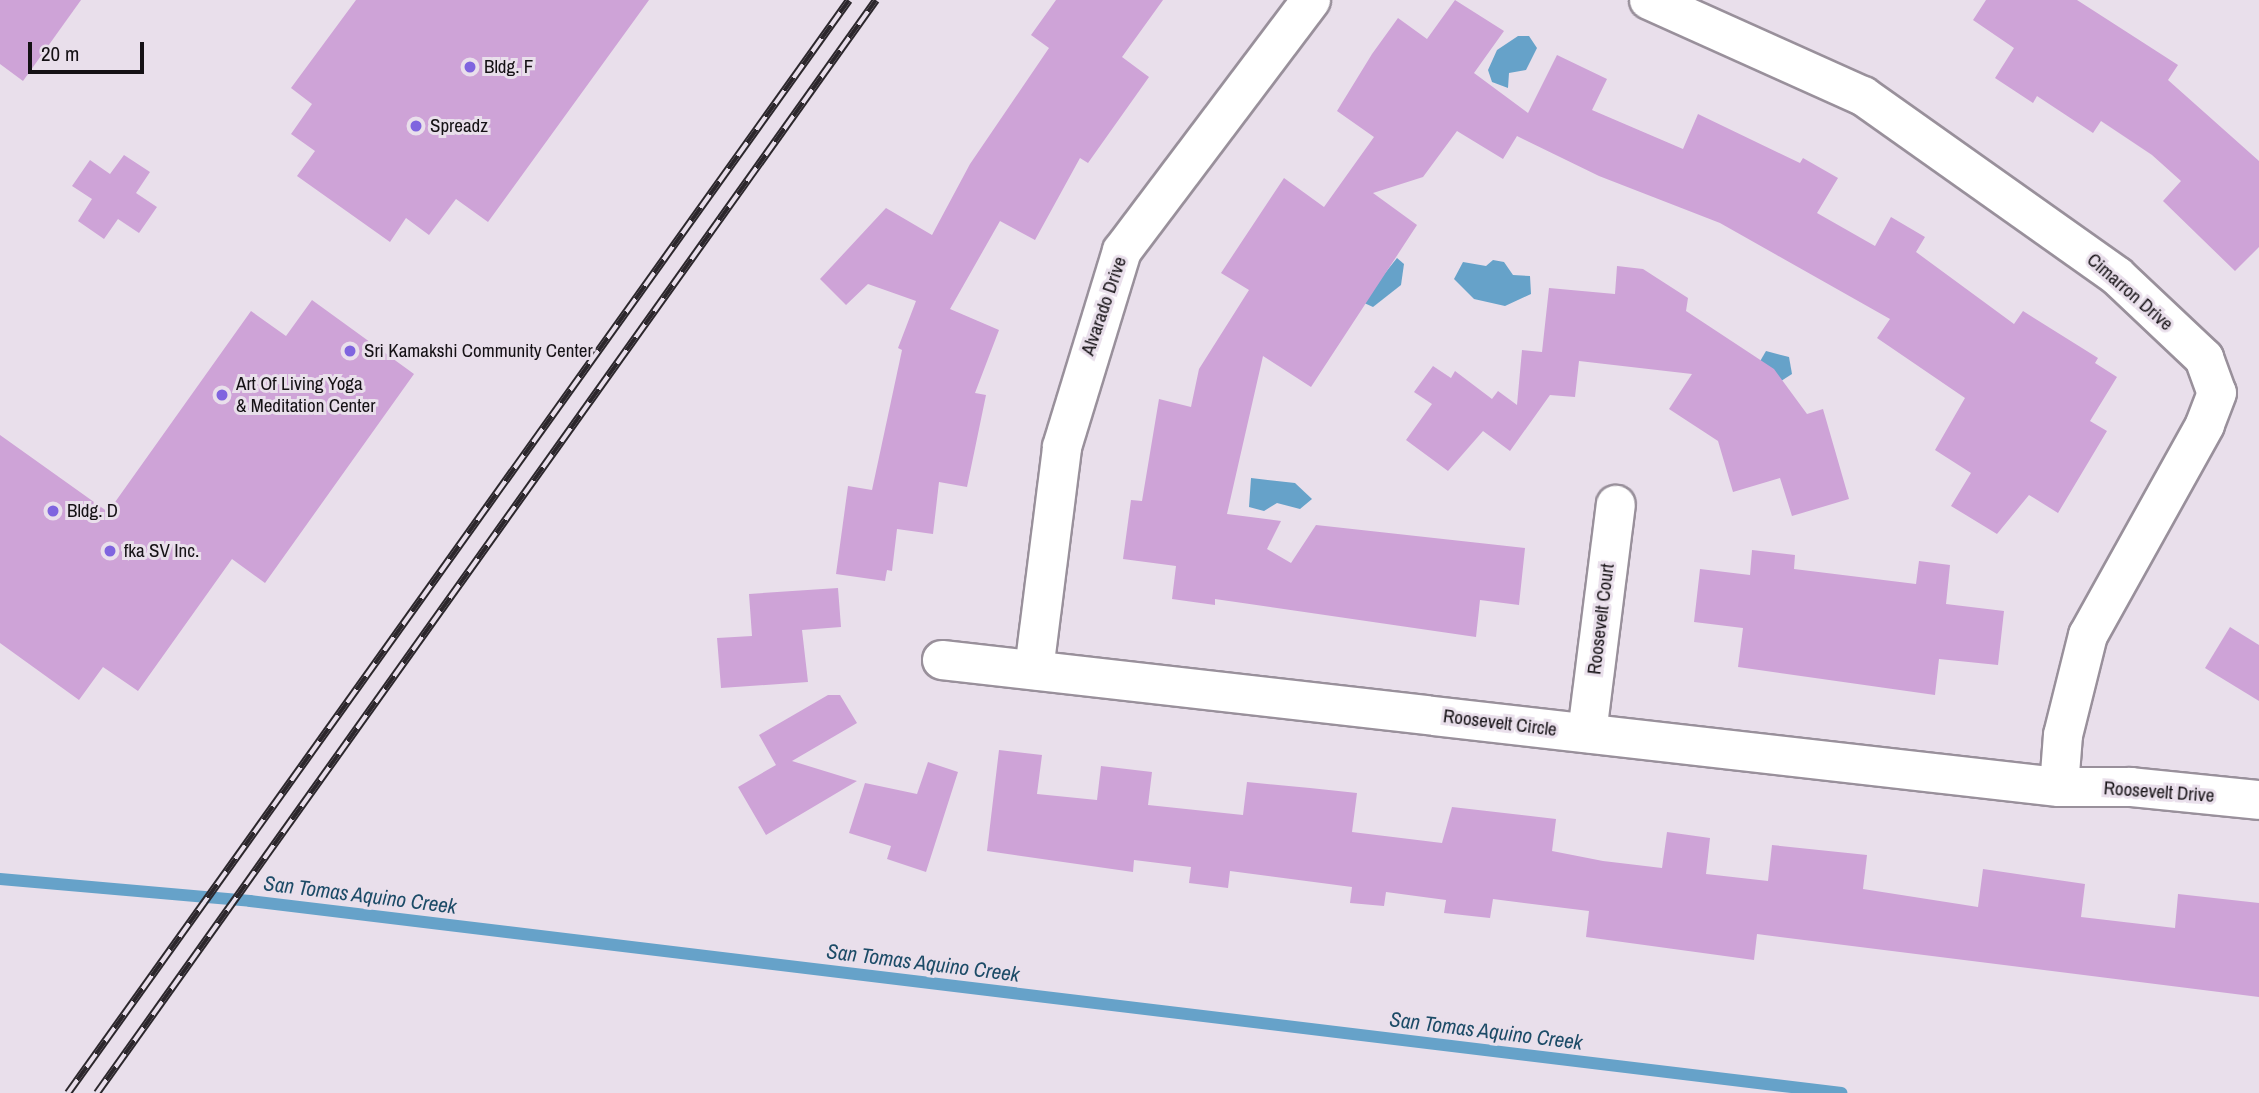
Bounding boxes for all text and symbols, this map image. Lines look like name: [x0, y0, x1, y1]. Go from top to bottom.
scale bar: [32, 28, 147, 72]
text: 20 m: [41, 39, 79, 68]
place label: Bldg. F: [484, 56, 533, 78]
marker: Bldg. F: [462, 59, 478, 75]
place label: Spreadz: [430, 115, 488, 137]
marker: Spreadz: [408, 118, 424, 134]
street label: Cimarron Drive: [2082, 248, 2178, 336]
street label: Alvarado Drive: [1076, 254, 1132, 358]
place label: Sri Kamakshi Community Center: [364, 340, 593, 362]
marker: Sri Kamakshi Community Center: [342, 343, 358, 359]
place label: Art Of Living Yoga & Meditation Center: [236, 373, 375, 417]
marker: Art Of Living Yoga & Meditation Center: [214, 387, 230, 403]
place label: Bldg. D: [67, 500, 118, 522]
marker: Bldg. D: [45, 503, 61, 519]
place label: fka SV Inc.: [124, 540, 199, 562]
marker: fka SV Inc.: [102, 543, 118, 559]
street label: Roosevelt Court: [1583, 562, 1619, 676]
street label: Roosevelt Circle: [1442, 705, 1558, 741]
street label: Roosevelt Drive: [2103, 777, 2215, 807]
water label: San Tomas Aquino Creek: [261, 871, 459, 919]
water label: San Tomas Aquino Creek: [824, 939, 1022, 987]
water label: San Tomas Aquino Creek: [1387, 1007, 1585, 1055]

